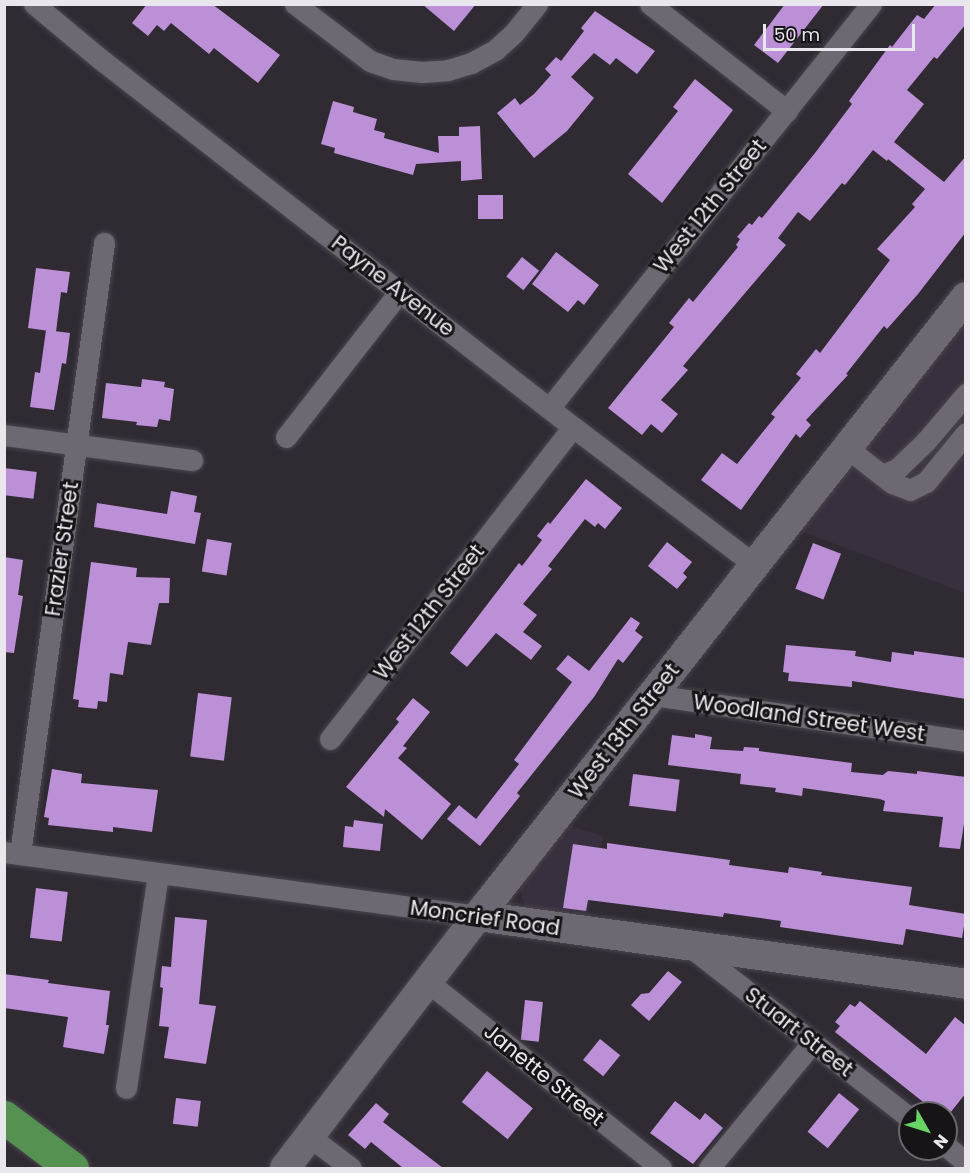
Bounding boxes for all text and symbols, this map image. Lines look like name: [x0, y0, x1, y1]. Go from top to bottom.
scale bar: [766, 12, 918, 50]
text: 50 m: [774, 22, 820, 47]
street label: West 12th Street: [648, 134, 772, 278]
street label: Payne Avenue: [326, 230, 460, 342]
street label: Frazier Street: [40, 480, 84, 618]
street label: West 12th Street: [368, 539, 490, 685]
street label: West 13th Street: [563, 658, 685, 804]
street label: Woodland Street West: [692, 689, 926, 747]
street label: Moncrief Road: [409, 895, 561, 941]
street label: Stuart Street: [740, 982, 858, 1082]
street label: Janette Street: [479, 1019, 609, 1131]
north arrow: [898, 1101, 958, 1161]
text: N: [928, 1129, 954, 1153]

